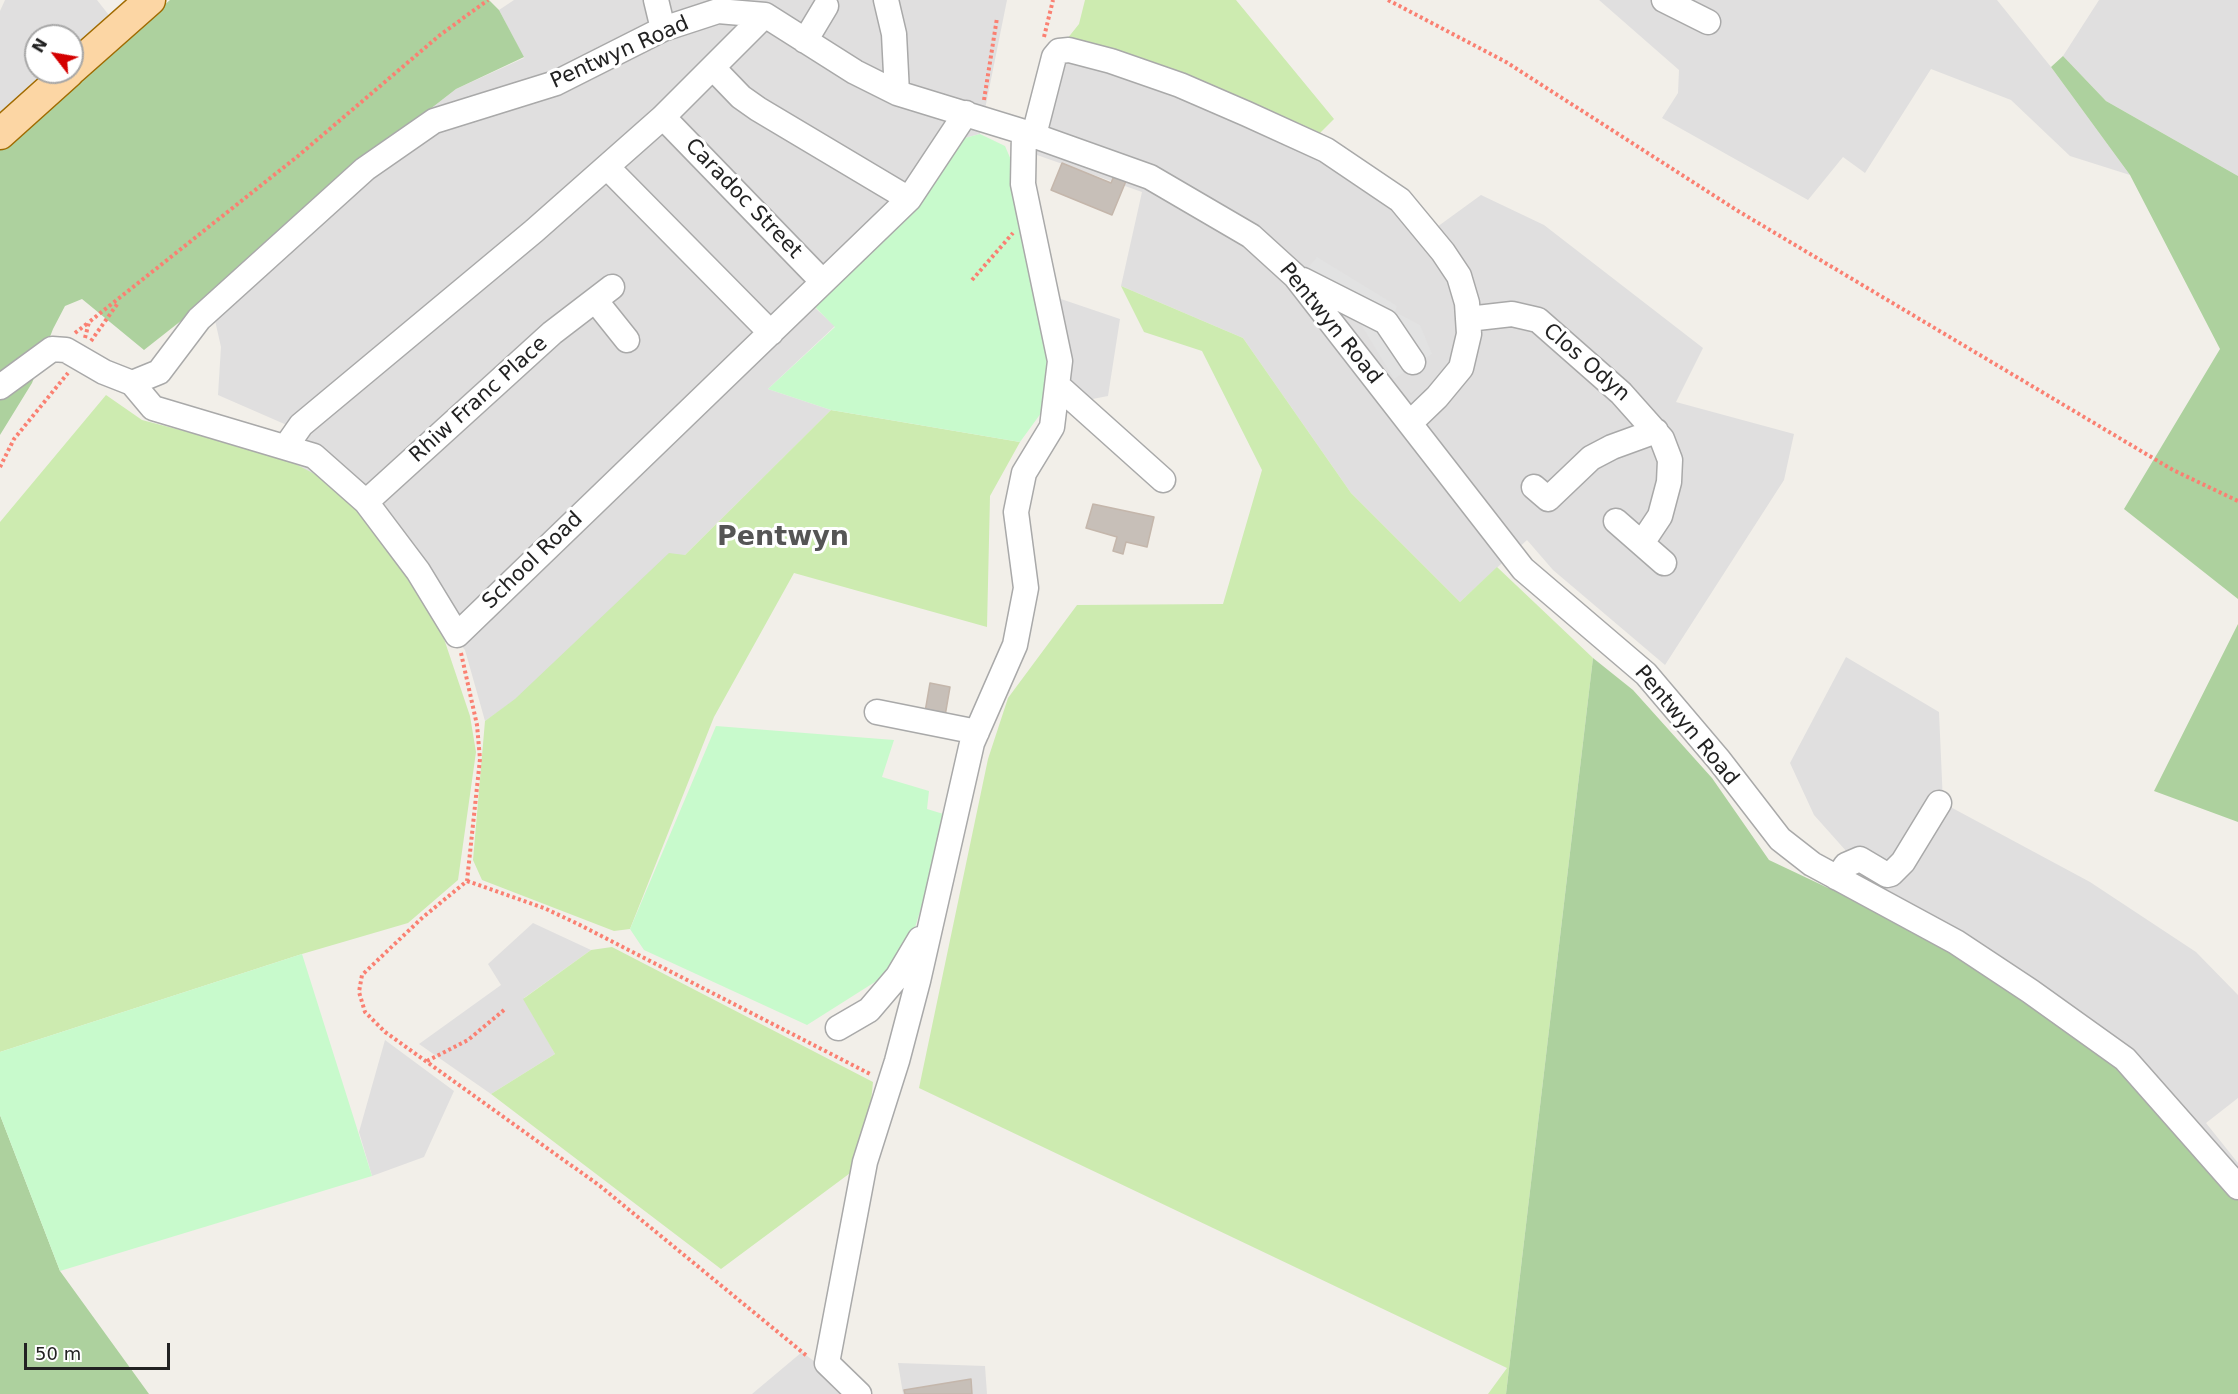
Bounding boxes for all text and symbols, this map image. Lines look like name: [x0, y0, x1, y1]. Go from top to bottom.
street label: Pentwyn Road: [547, 11, 693, 95]
north arrow: [24, 24, 84, 84]
text: N: [28, 35, 51, 56]
street label: Caradoc Street: [679, 134, 807, 264]
street label: Pentwyn Road: [1273, 258, 1387, 390]
street label: Clos Odyn: [1538, 319, 1634, 407]
street label: Rhiw Franc Place: [405, 331, 553, 469]
street label: School Road: [478, 507, 588, 615]
district label: Pentwyn: [717, 522, 849, 554]
street label: Pentwyn Road: [1629, 661, 1743, 791]
scale bar: [27, 1331, 172, 1369]
text: 50 m: [35, 1343, 81, 1364]

